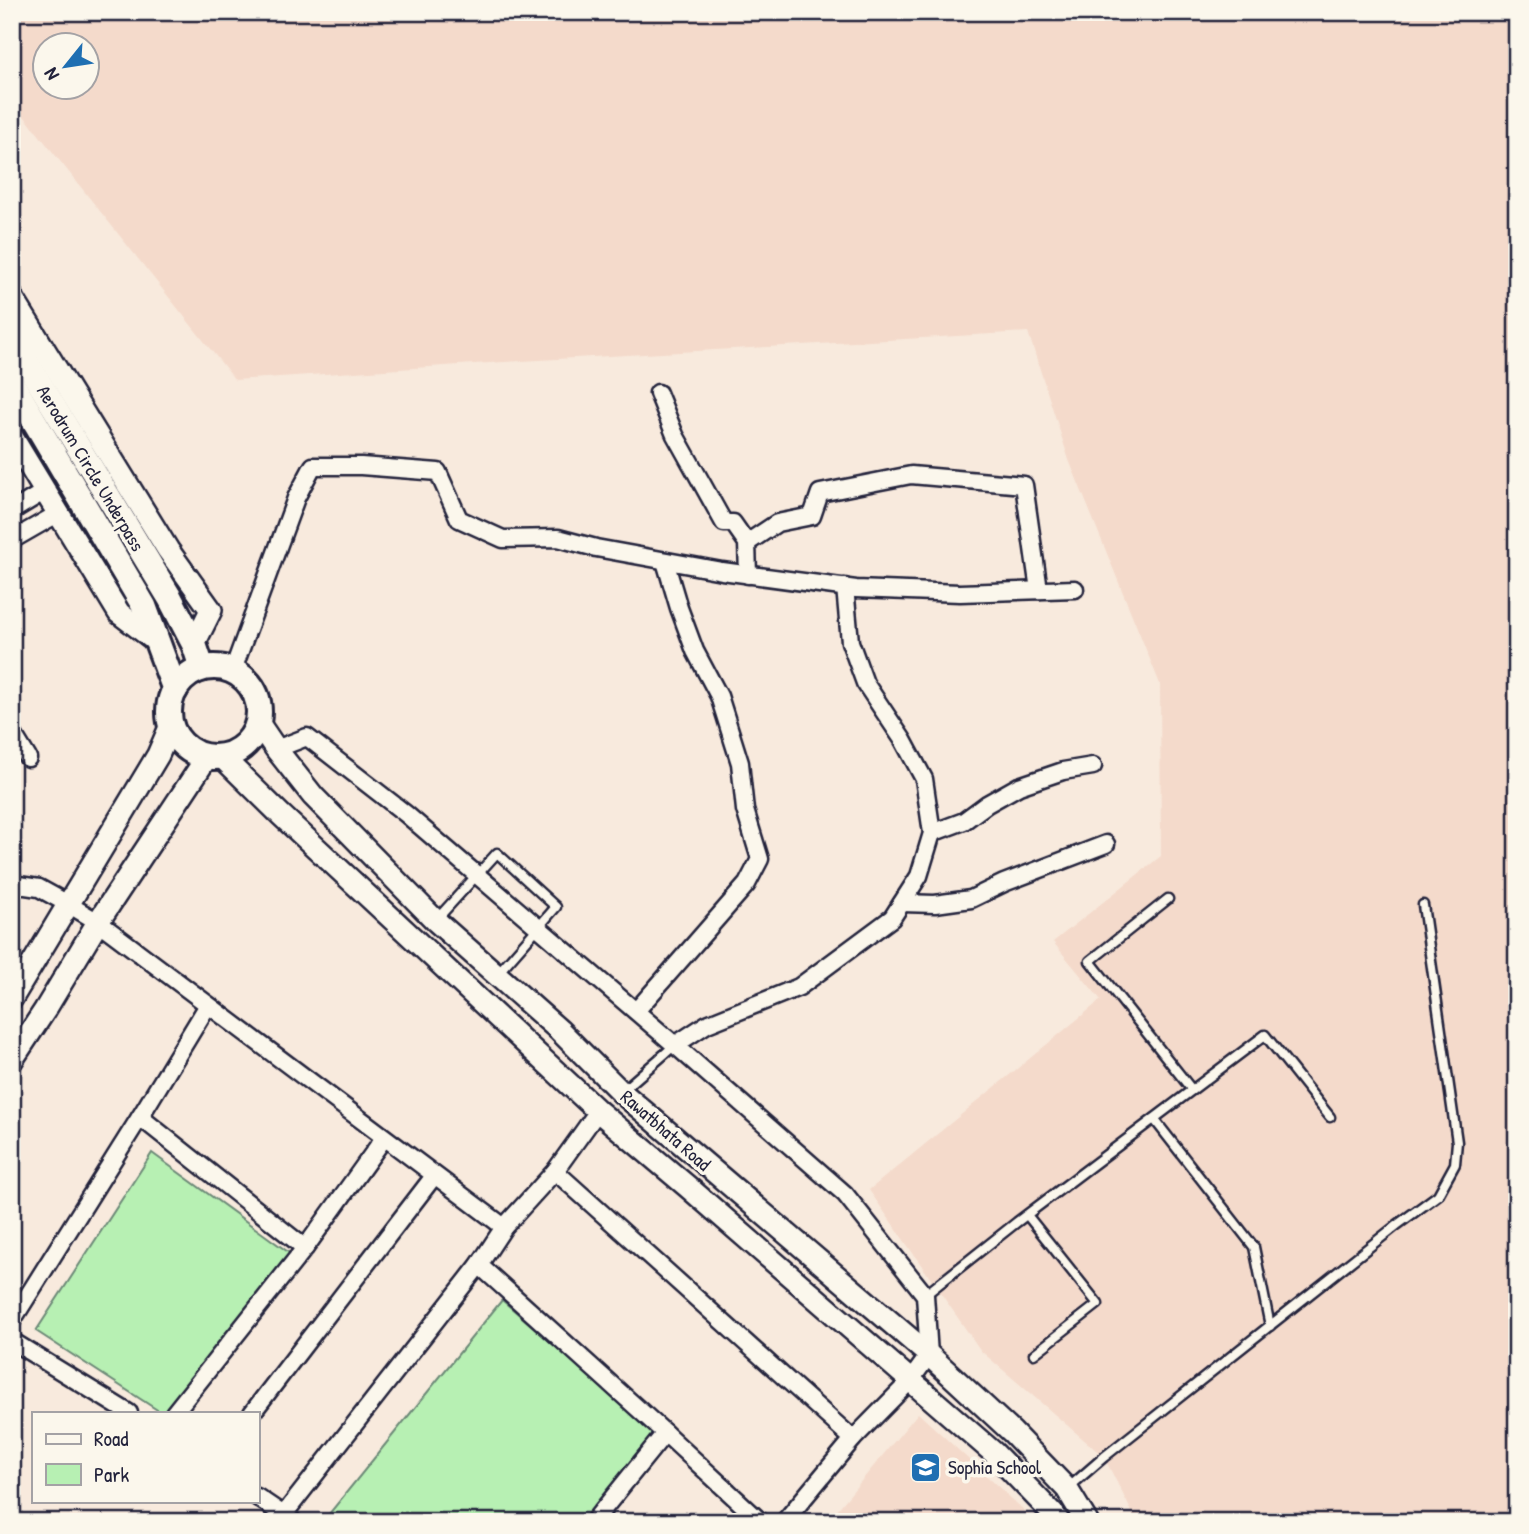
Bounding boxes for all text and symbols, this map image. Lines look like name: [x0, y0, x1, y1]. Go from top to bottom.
north arrow: [32, 32, 102, 102]
text: N: [37, 64, 65, 85]
street label: Aerodrum Circle Underpass: [31, 380, 151, 556]
street label: Rawatbhata Road: [615, 1084, 717, 1177]
legend: [32, 1412, 259, 1502]
text: Road: [94, 1424, 128, 1453]
school or university icon: Sophia School: [908, 1450, 942, 1484]
place label: Sophia School: [948, 1454, 1042, 1480]
text: Park: [94, 1460, 129, 1489]

